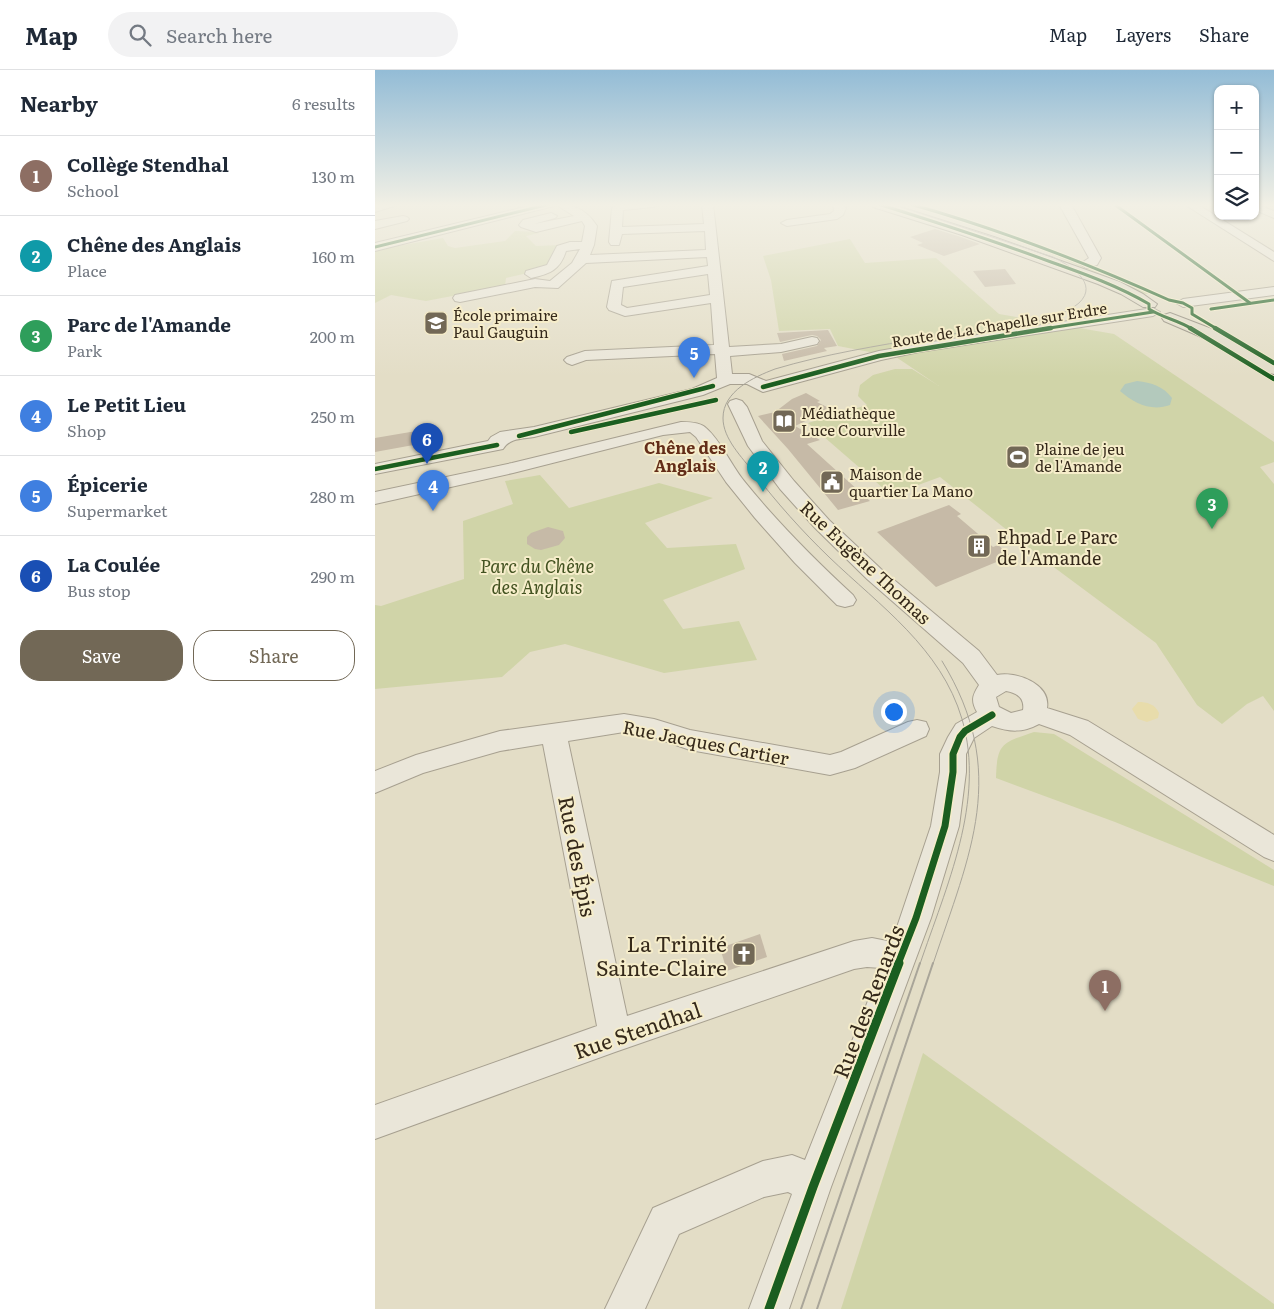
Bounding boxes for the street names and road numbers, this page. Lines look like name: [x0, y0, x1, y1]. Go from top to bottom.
street label: Route de La Chapelle sur Erdre: [890, 296, 1109, 352]
street label: Rue Eugène Thomas: [794, 494, 938, 630]
street label: Rue Jacques Cartier: [621, 713, 792, 771]
street label: Rue des Épis: [552, 793, 606, 919]
street label: Rue des Renards: [824, 920, 910, 1082]
street label: Rue Stendhal: [569, 993, 705, 1065]

